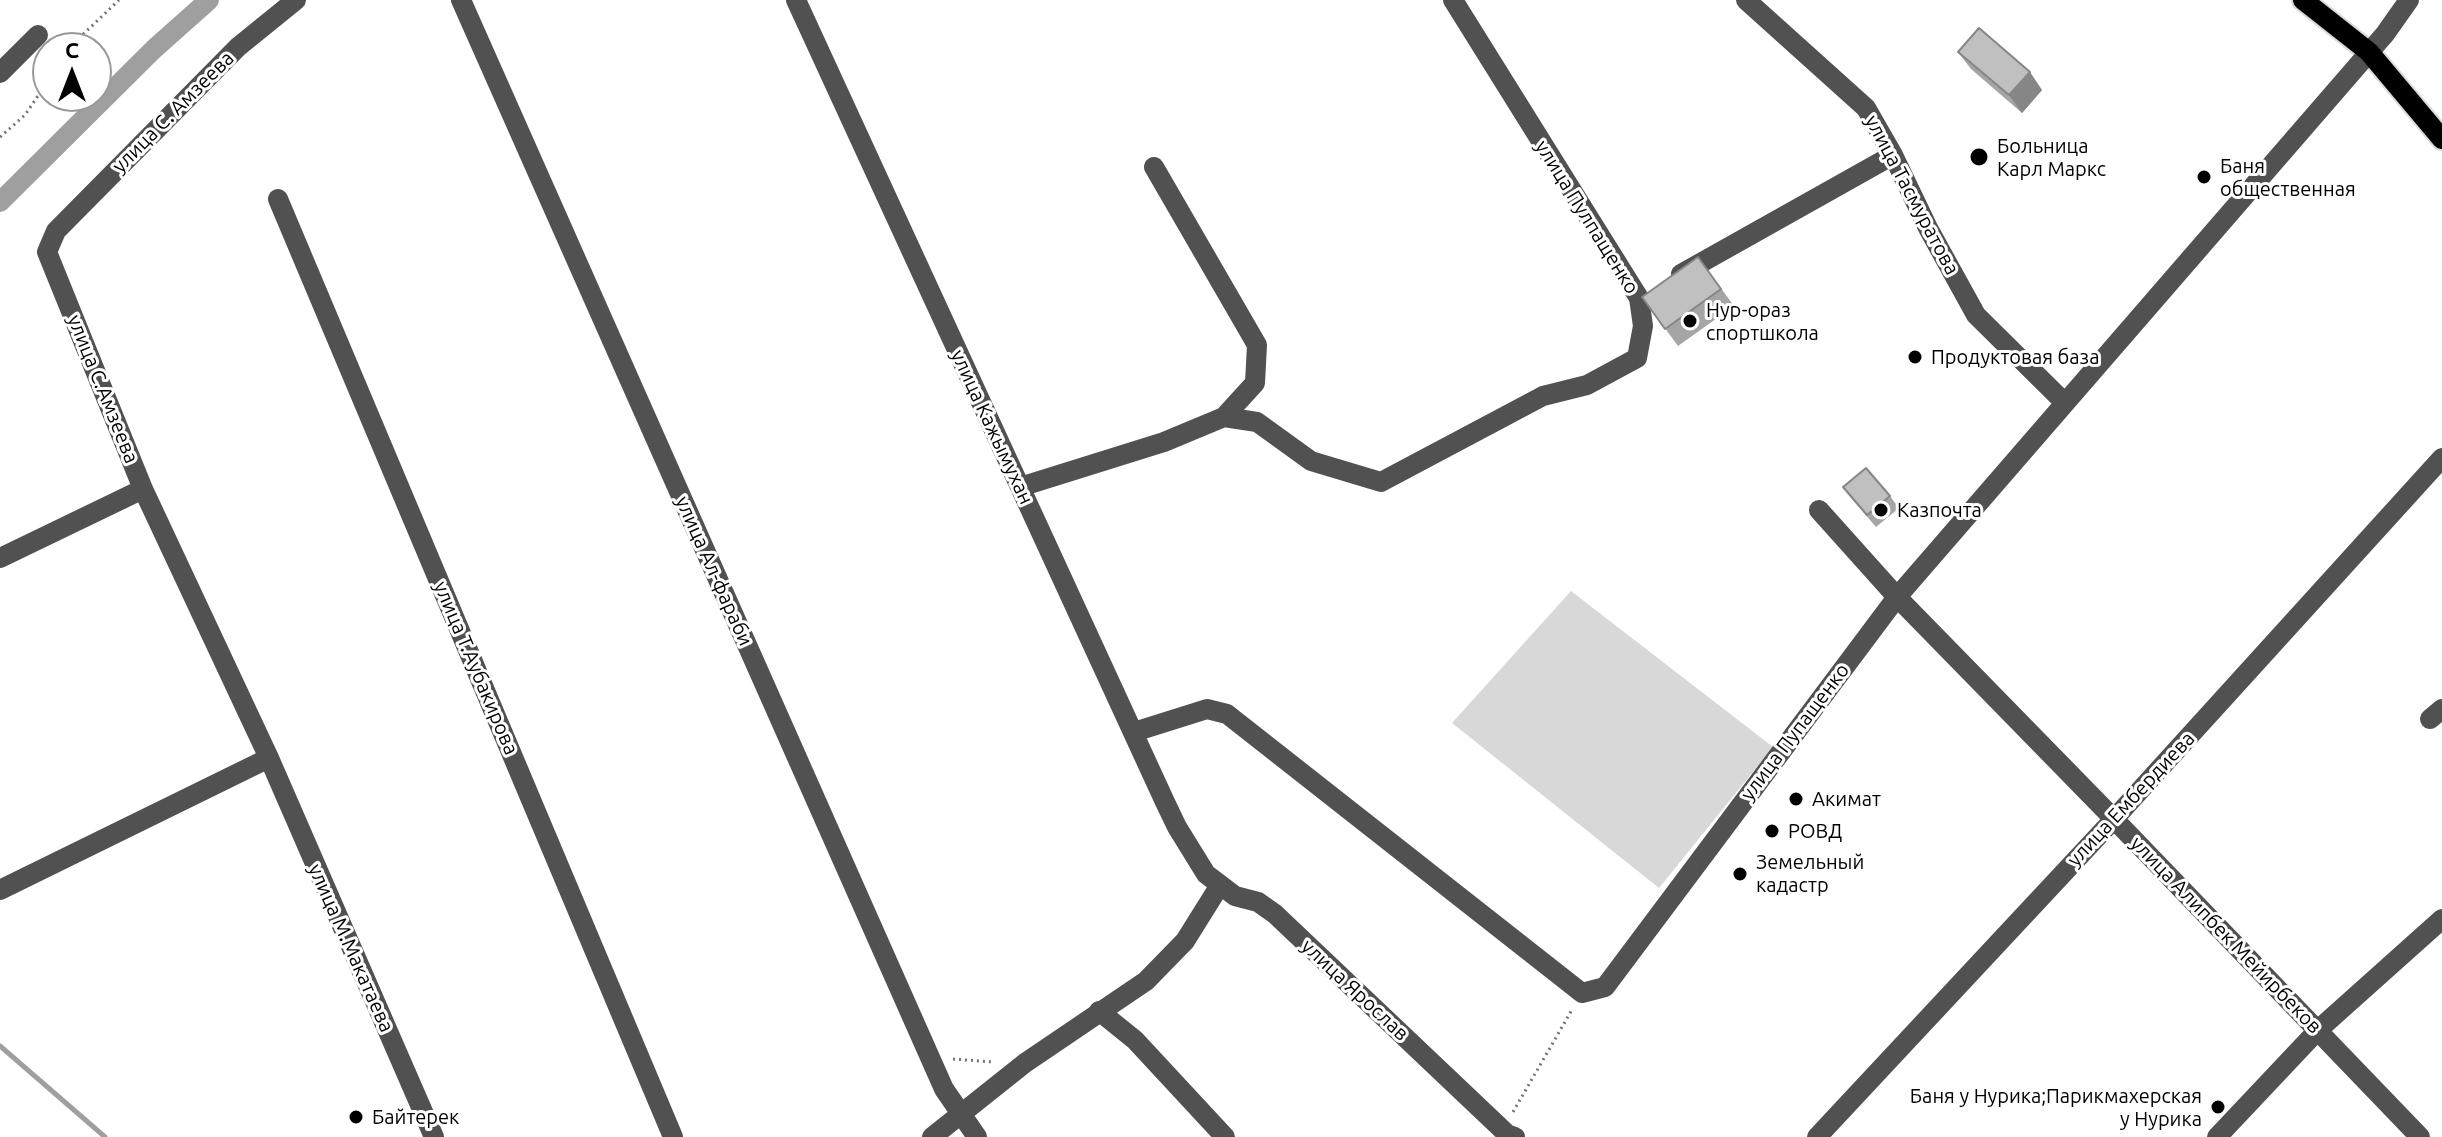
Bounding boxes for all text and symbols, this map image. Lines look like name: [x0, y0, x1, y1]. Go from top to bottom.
north arrow: [32, 32, 112, 112]
text: С: [65, 37, 79, 62]
street label: улица С. Амзеева: [107, 46, 239, 178]
street label: улица Тасмуратова: [1860, 111, 1964, 279]
place label: Больница Карл Маркс: [1997, 134, 2106, 181]
street label: улица Пулпащенко: [1530, 136, 1644, 298]
marker: Больница Карл Маркс: [1968, 146, 1990, 168]
place label: Баня общественная: [2220, 154, 2356, 201]
marker: Баня общественная: [2195, 168, 2213, 186]
place label: Нур-ораз спортшкола: [1706, 298, 1819, 345]
street label: улица С.Амзеева: [62, 311, 144, 467]
marker: Нур-ораз спортшкола: [1681, 312, 1699, 330]
place label: Продуктовая база: [1931, 345, 2099, 369]
street label: улица Кажымухан: [946, 346, 1038, 508]
marker: Продуктовая база: [1906, 348, 1924, 366]
street label: улица Ал-фараби: [670, 492, 758, 650]
place label: Казпочта: [1897, 498, 1982, 522]
marker: Казпочта: [1872, 501, 1890, 519]
street label: улица Т.Аубакирова: [429, 578, 523, 758]
street label: улица Пупащенко: [1736, 659, 1854, 805]
street label: улица Ембердиева: [2062, 727, 2200, 871]
place label: Акимат: [1812, 787, 1881, 811]
marker: Акимат: [1787, 790, 1805, 808]
place label: РОВД: [1788, 819, 1842, 843]
marker: РОВД: [1763, 822, 1781, 840]
street label: улица Алипбек Мейирбеков: [2125, 831, 2327, 1039]
place label: Земельный кадастр: [1756, 850, 1864, 897]
street label: улица М.Макатаева: [303, 860, 399, 1036]
marker: Земельный кадастр: [1731, 865, 1749, 883]
street label: улица Ярослав: [1296, 934, 1414, 1046]
place label: Баня у Нурика;Парикмахерская у Нурика: [1910, 1084, 2202, 1131]
marker: Баня у Нурика;Парикмахерская у Нурика: [2209, 1098, 2227, 1116]
place label: Байтерек: [372, 1105, 459, 1129]
marker: Байтерек: [347, 1108, 365, 1126]

